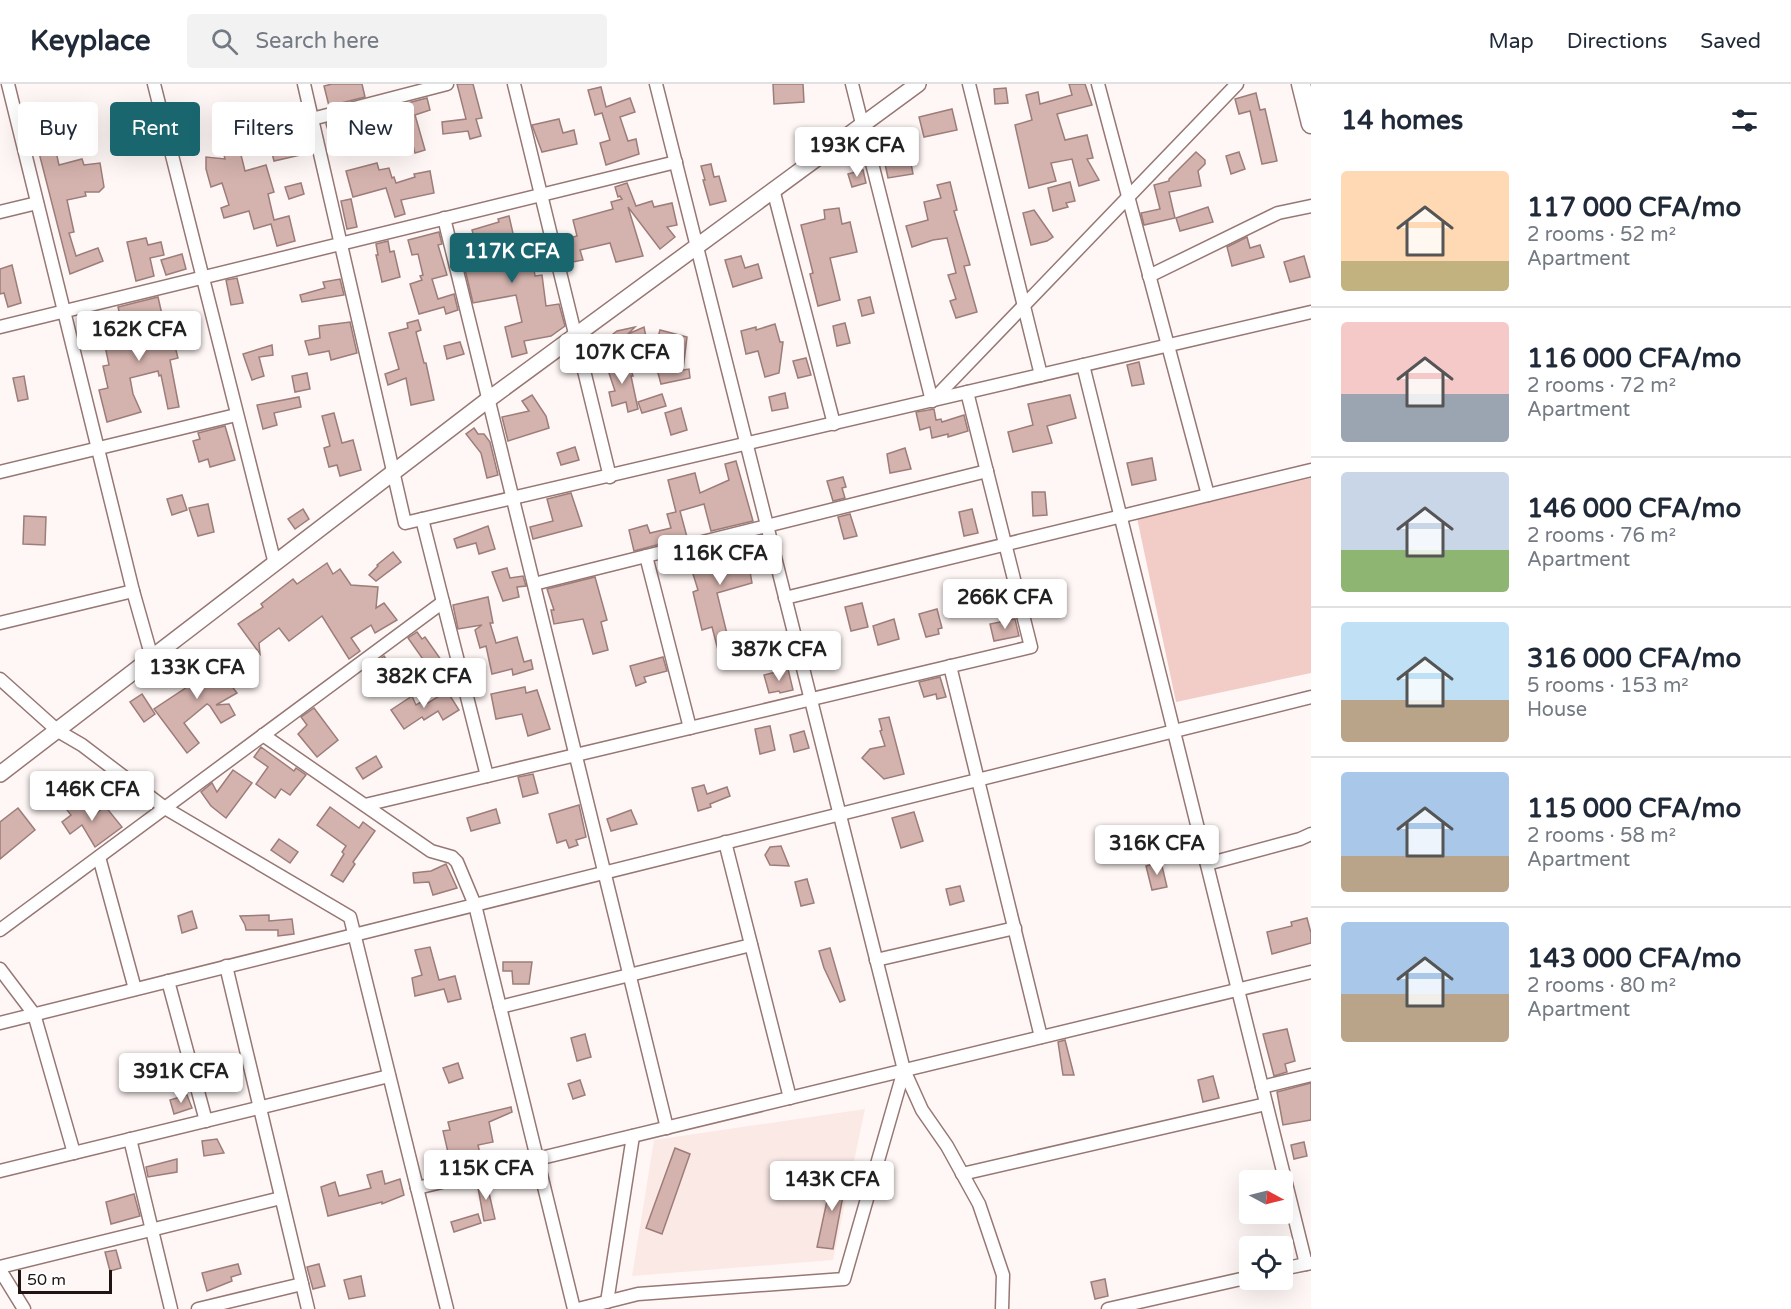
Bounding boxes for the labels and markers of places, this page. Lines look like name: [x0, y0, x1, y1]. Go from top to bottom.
pin: 193K CFA: [795, 127, 919, 178]
pin: 117K CFA: [450, 233, 574, 284]
pin: 162K CFA: [77, 311, 201, 362]
pin: 107K CFA: [560, 334, 684, 385]
pin: 116K CFA: [658, 535, 782, 586]
pin: 266K CFA: [943, 579, 1067, 630]
pin: 387K CFA: [717, 631, 841, 682]
pin: 133K CFA: [135, 649, 259, 700]
pin: 382K CFA: [362, 658, 486, 709]
pin: 146K CFA: [30, 771, 154, 822]
pin: 316K CFA: [1095, 825, 1219, 876]
pin: 391K CFA: [119, 1053, 243, 1104]
pin: 115K CFA: [424, 1150, 548, 1201]
pin: 143K CFA: [770, 1161, 894, 1212]

